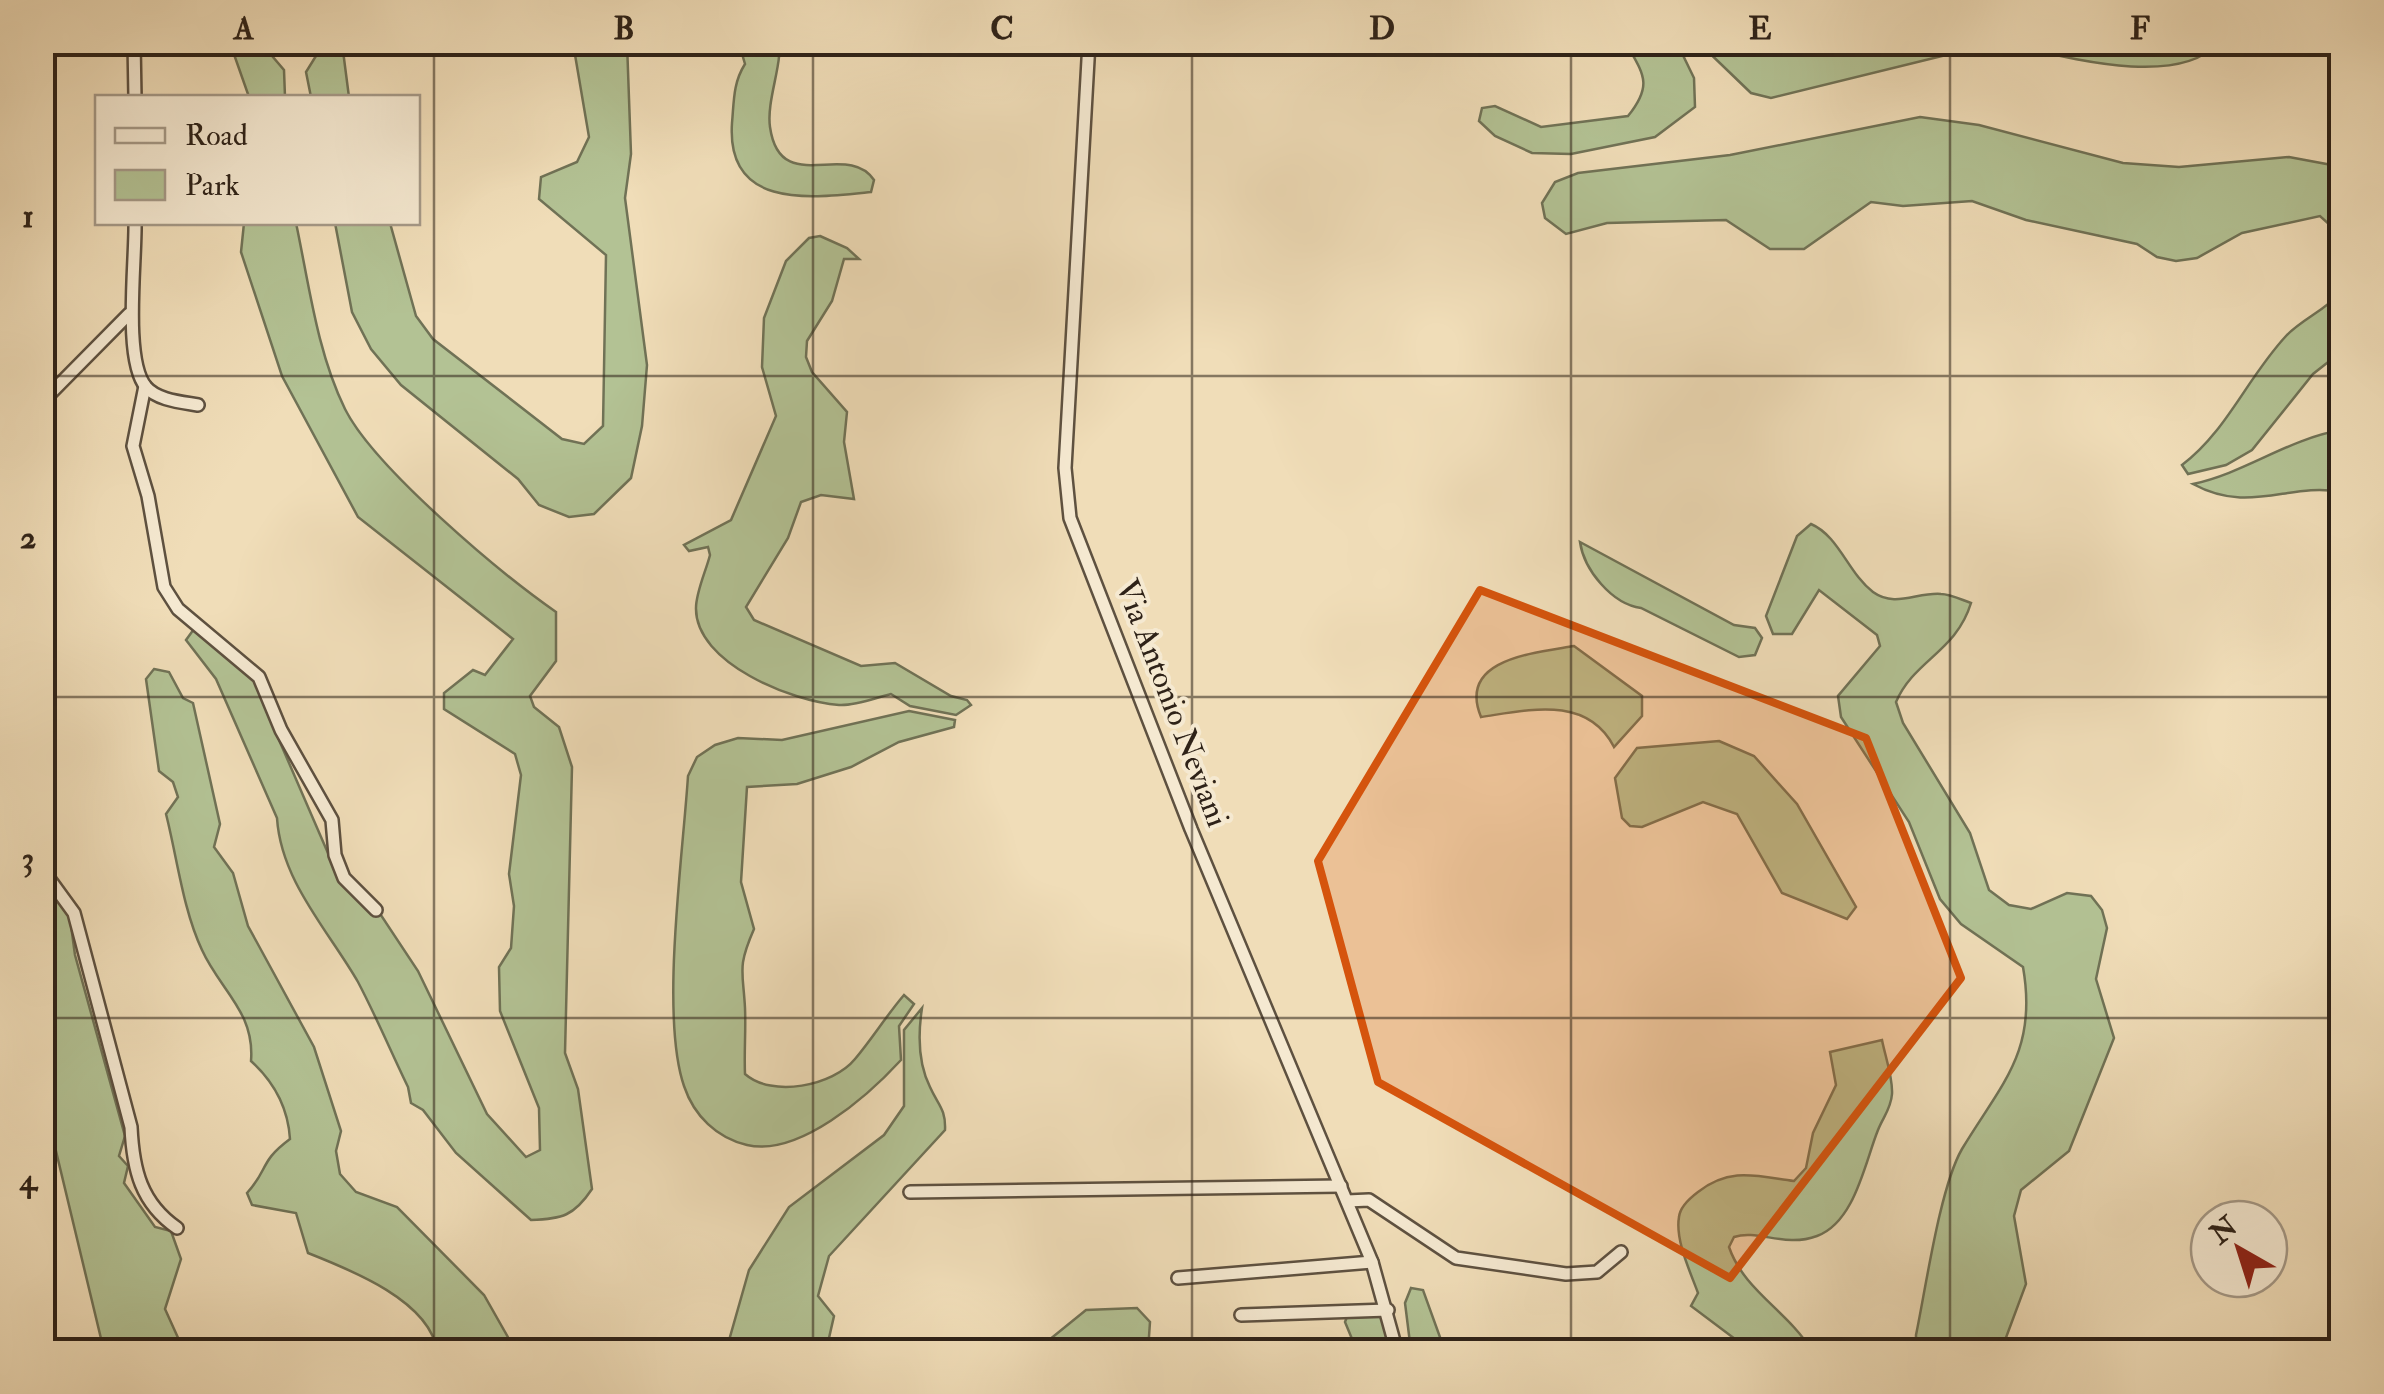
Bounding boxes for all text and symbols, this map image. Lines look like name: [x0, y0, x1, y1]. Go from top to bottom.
text: A: [232, 9, 255, 49]
text: B: [614, 9, 634, 49]
text: C: [990, 9, 1014, 49]
text: D: [1369, 9, 1395, 49]
text: E: [1748, 9, 1772, 49]
text: F: [2130, 9, 2150, 49]
legend: [95, 95, 420, 225]
text: Road: [185, 117, 248, 154]
text: Park: [185, 167, 240, 204]
text: 1: [22, 197, 34, 237]
text: 2: [20, 518, 36, 558]
street label: Via Antonio Neviani: [1106, 574, 1238, 832]
text: 3: [22, 839, 34, 879]
text: 4: [18, 1160, 38, 1200]
north arrow: [2189, 1199, 2289, 1299]
text: N: [2203, 1209, 2246, 1253]

